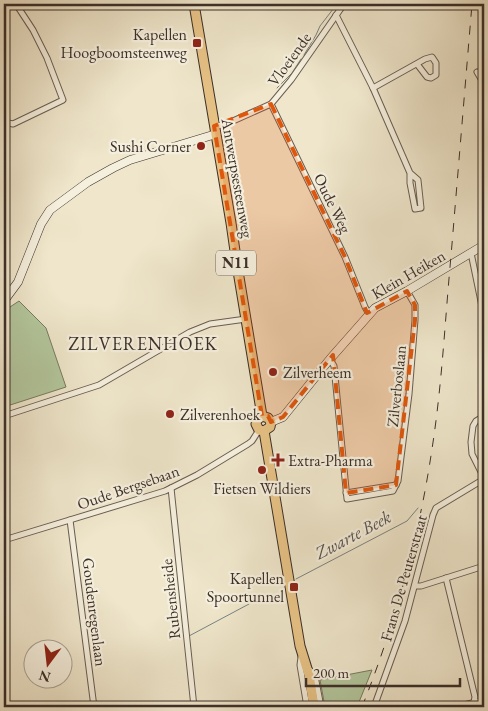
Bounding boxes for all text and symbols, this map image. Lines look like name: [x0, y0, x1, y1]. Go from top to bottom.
place label: Kapellen Hoogboomsteenweg: [60, 24, 188, 63]
street label: Vloeiende: [263, 28, 316, 90]
marker: Kapellen Hoogboomsteenweg: [191, 37, 203, 49]
street label: Antwerpsesteenweg: [217, 116, 259, 240]
place label: Sushi Corner: [110, 136, 192, 157]
marker: Sushi Corner: [195, 140, 207, 152]
street label: Oude Weg: [309, 170, 357, 238]
street label: Klein Heiken: [368, 245, 449, 304]
road number: N11: [216, 250, 256, 276]
district label: ZILVERENHOEK: [68, 332, 218, 355]
street label: Zilverboslaan: [382, 344, 411, 428]
place label: Zilverheem: [283, 362, 352, 383]
marker: Zilverheem: [267, 366, 279, 378]
place label: Zilverenhoek: [180, 404, 261, 425]
marker: Zilverenhoek: [164, 408, 176, 420]
place label: Extra-Pharma: [288, 450, 373, 471]
marker: Extra-Pharma: [272, 454, 284, 466]
street label: Oude Bergsebaan: [74, 460, 183, 515]
marker: Fietsen Wildiers: [256, 464, 268, 476]
place label: Fietsen Wildiers: [213, 478, 311, 499]
water label: Zwarte Beek: [310, 505, 395, 565]
street label: Frans De Peuterstraat: [375, 512, 432, 644]
street label: Goudenregenlaan: [77, 557, 112, 668]
street label: Rubensheide: [156, 558, 185, 640]
place label: Kapellen Spoortunnel: [207, 568, 285, 607]
marker: Kapellen Spoortunnel: [288, 581, 300, 593]
north arrow: [22, 638, 72, 688]
scale bar: [306, 656, 459, 688]
text: 200 m: [313, 663, 350, 682]
text: N: [36, 666, 52, 687]

